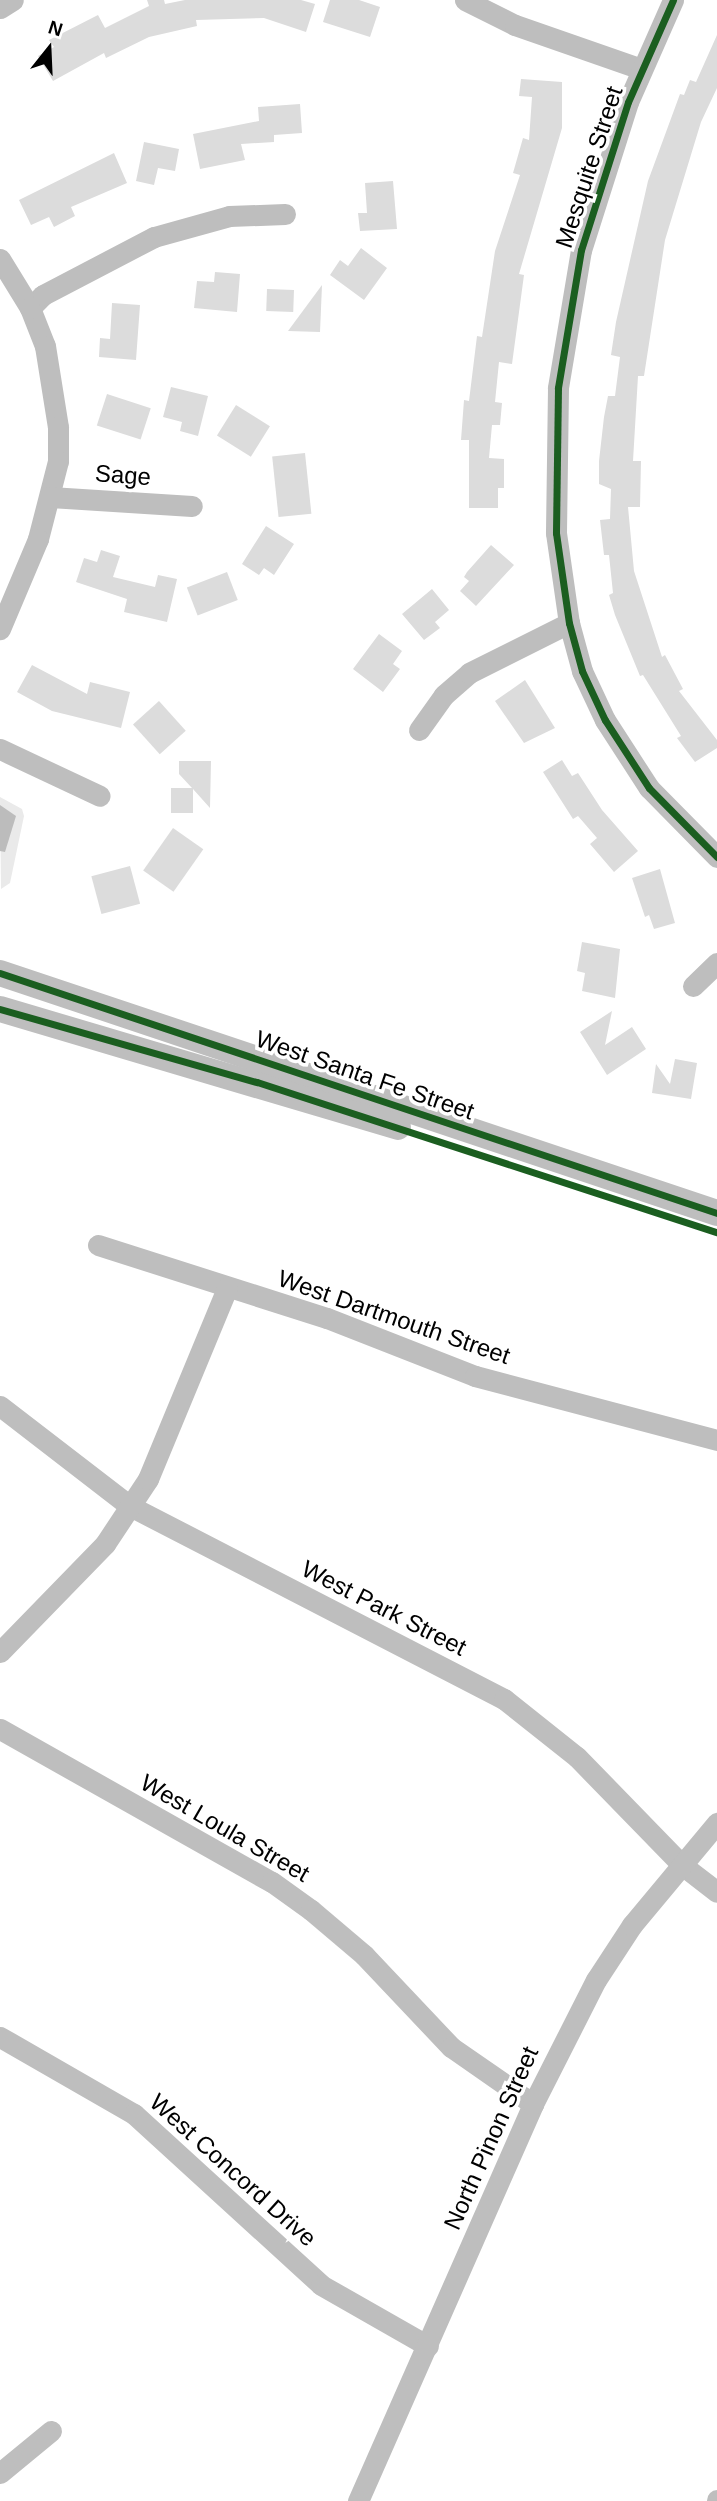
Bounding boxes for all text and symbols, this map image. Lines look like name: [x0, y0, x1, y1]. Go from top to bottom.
north arrow: [14, 14, 84, 84]
text: N: [46, 16, 65, 41]
street label: Mesquite Street: [549, 83, 629, 251]
street label: Sage: [94, 459, 152, 491]
street label: West Santa Fe Street: [252, 1024, 478, 1126]
street label: West Dartmouth Street: [274, 1264, 514, 1370]
street label: West Park Street: [297, 1554, 471, 1662]
street label: West Loula Street: [135, 1768, 315, 1888]
street label: North Pinon Street: [438, 2042, 544, 2234]
street label: West Concord Drive: [144, 2088, 322, 2252]

